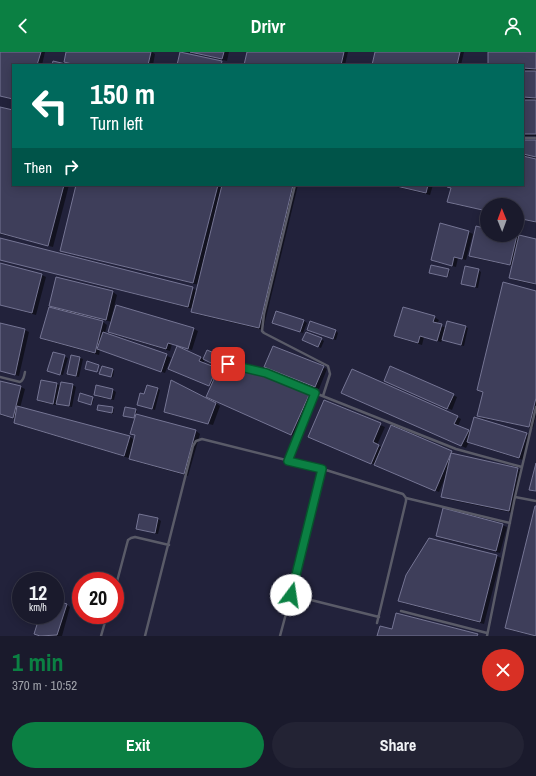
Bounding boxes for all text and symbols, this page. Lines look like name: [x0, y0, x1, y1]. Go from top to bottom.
text: Drivr: [251, 14, 285, 39]
icon: back: [12, 15, 34, 37]
icon: person: [502, 15, 524, 37]
text: 150 m: [90, 75, 155, 113]
icon: left: [24, 80, 76, 132]
text: Turn left: [90, 111, 143, 136]
icon: right: [60, 156, 82, 178]
text: Then: [24, 157, 52, 178]
north arrow: [480, 198, 524, 242]
map controls: [480, 198, 524, 242]
pin: [211, 347, 245, 381]
icon: arrive: [217, 353, 239, 375]
speed limit sign: 20: [72, 572, 124, 624]
position arrow: [270, 574, 312, 616]
text: 12: [29, 579, 47, 606]
text: km/h: [29, 601, 47, 614]
text: 1 min: [12, 646, 63, 678]
button: close: [482, 649, 524, 691]
text: 370 m · 10:52: [12, 677, 77, 694]
button: Exit: [12, 722, 264, 768]
button: Share: [272, 722, 524, 768]

